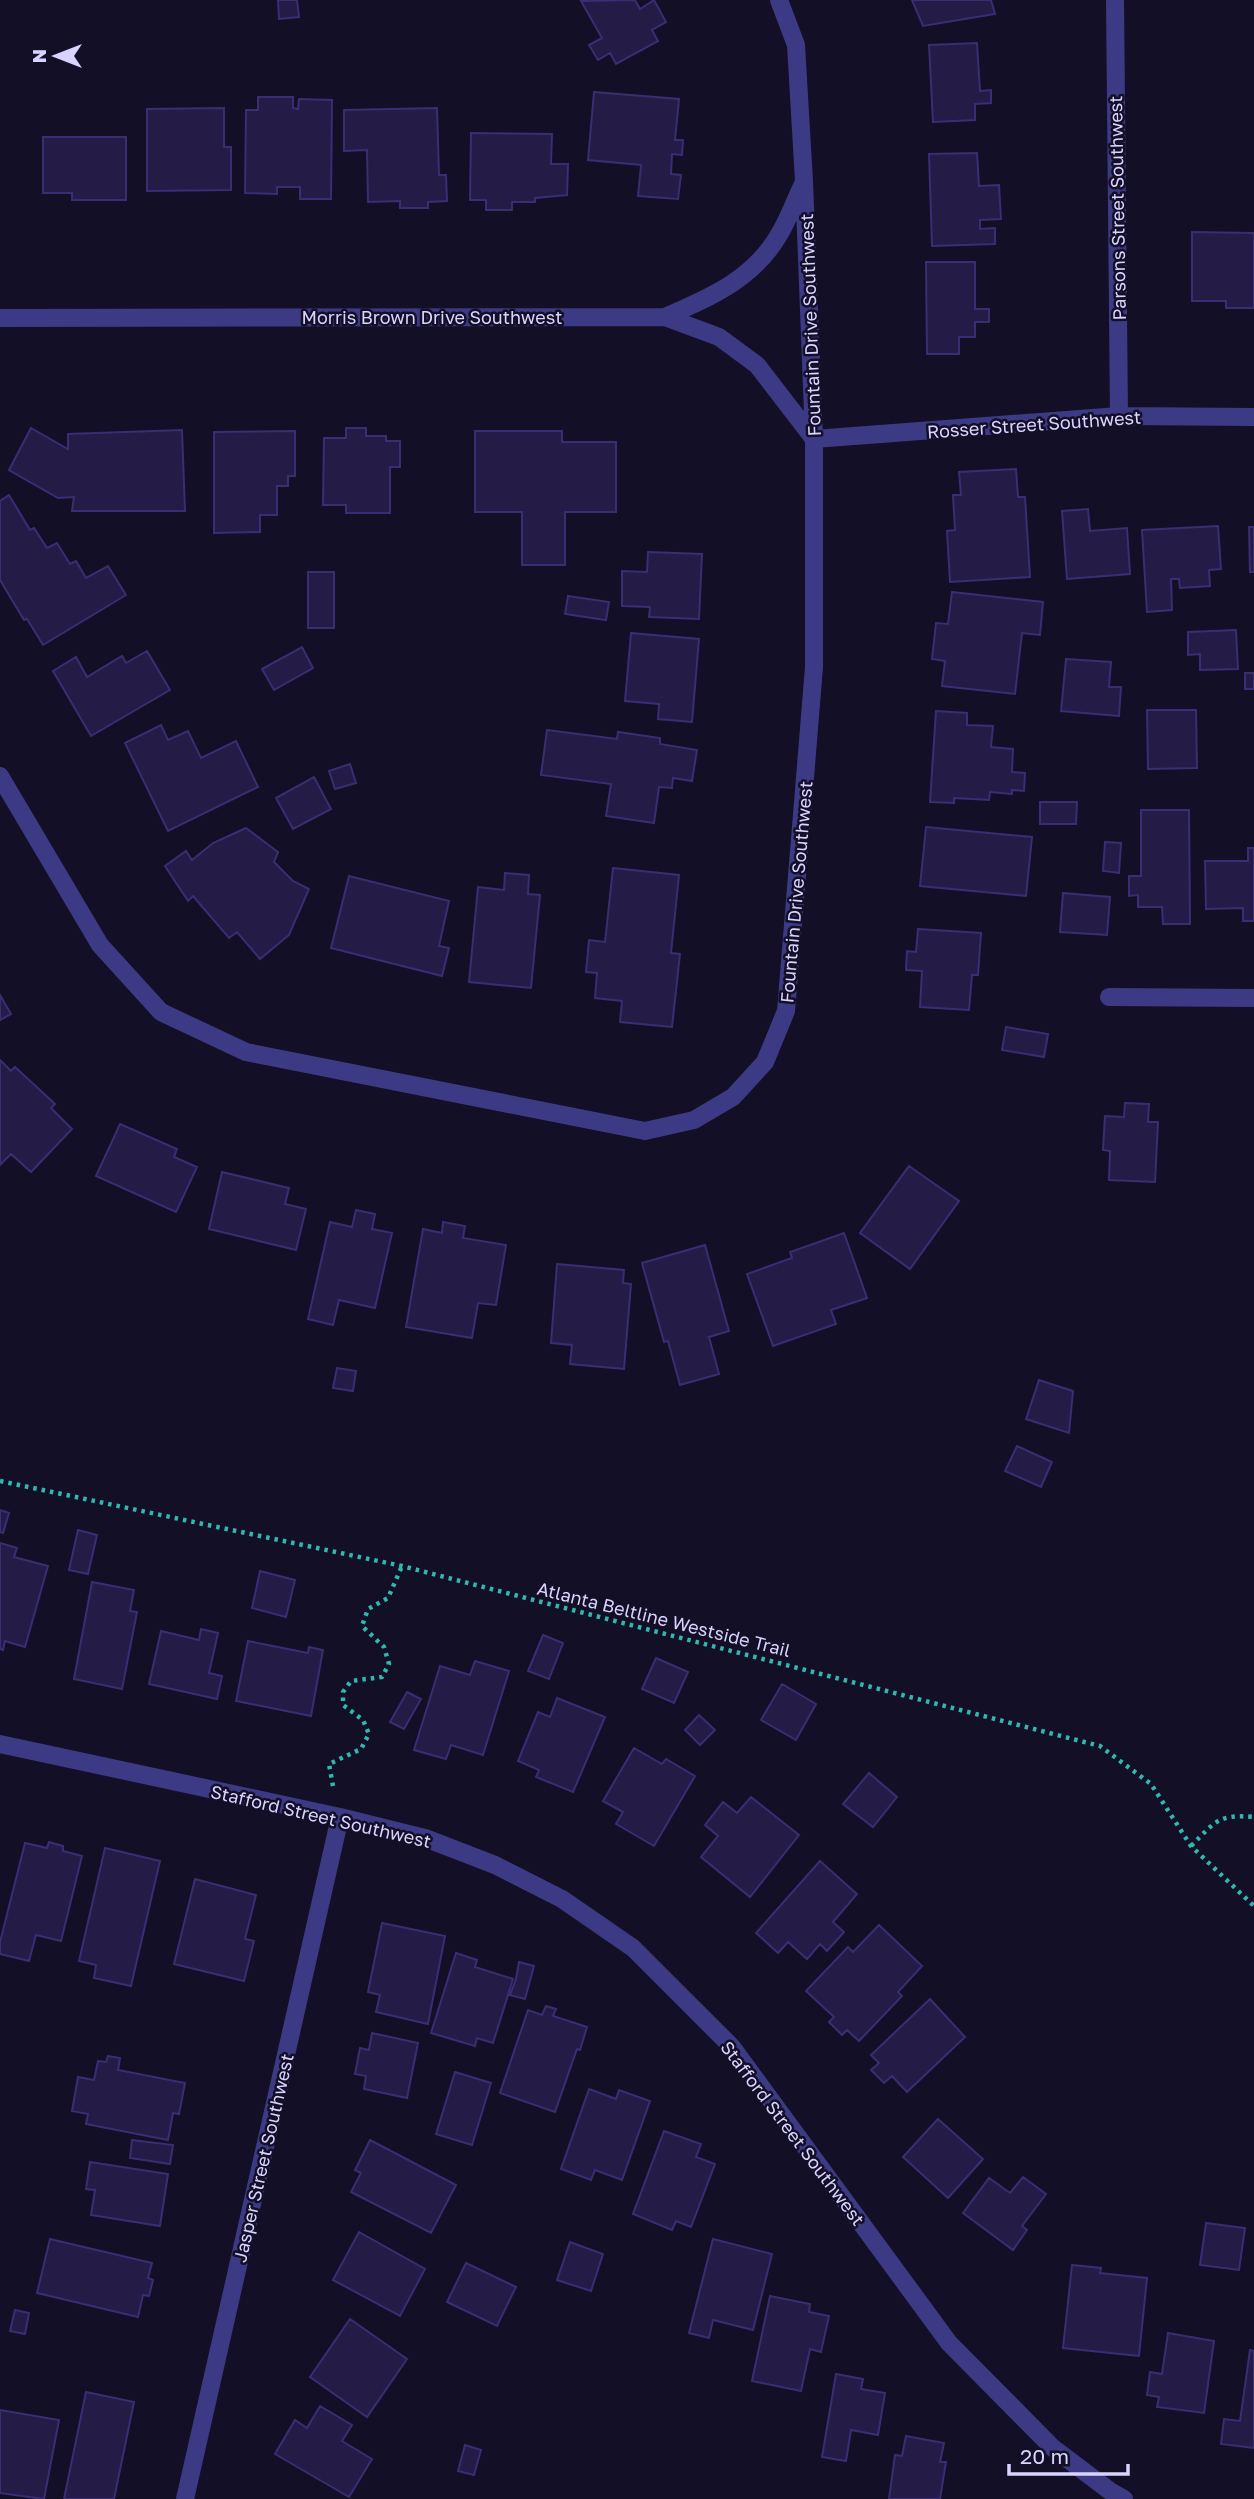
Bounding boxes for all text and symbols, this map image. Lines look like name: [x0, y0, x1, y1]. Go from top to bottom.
north arrow: [21, 21, 91, 91]
text: N: [27, 49, 50, 63]
street label: Parsons Street Southwest: [1104, 95, 1130, 321]
street label: Fountain Drive Southwest: [795, 213, 825, 437]
street label: Morris Brown Drive Southwest: [302, 306, 562, 328]
street label: Rosser Street Southwest: [926, 406, 1142, 442]
street label: Fountain Drive Southwest: [775, 780, 817, 1004]
street label: Atlanta Beltline Westside Trail: [535, 1577, 793, 1661]
street label: Stafford Street Southwest: [209, 1780, 433, 1852]
street label: Stafford Street Southwest: [716, 2036, 870, 2230]
street label: Jasper Street Southwest: [228, 2052, 298, 2264]
scale bar: [1009, 2432, 1128, 2476]
text: 20 m: [1020, 2443, 1069, 2469]

